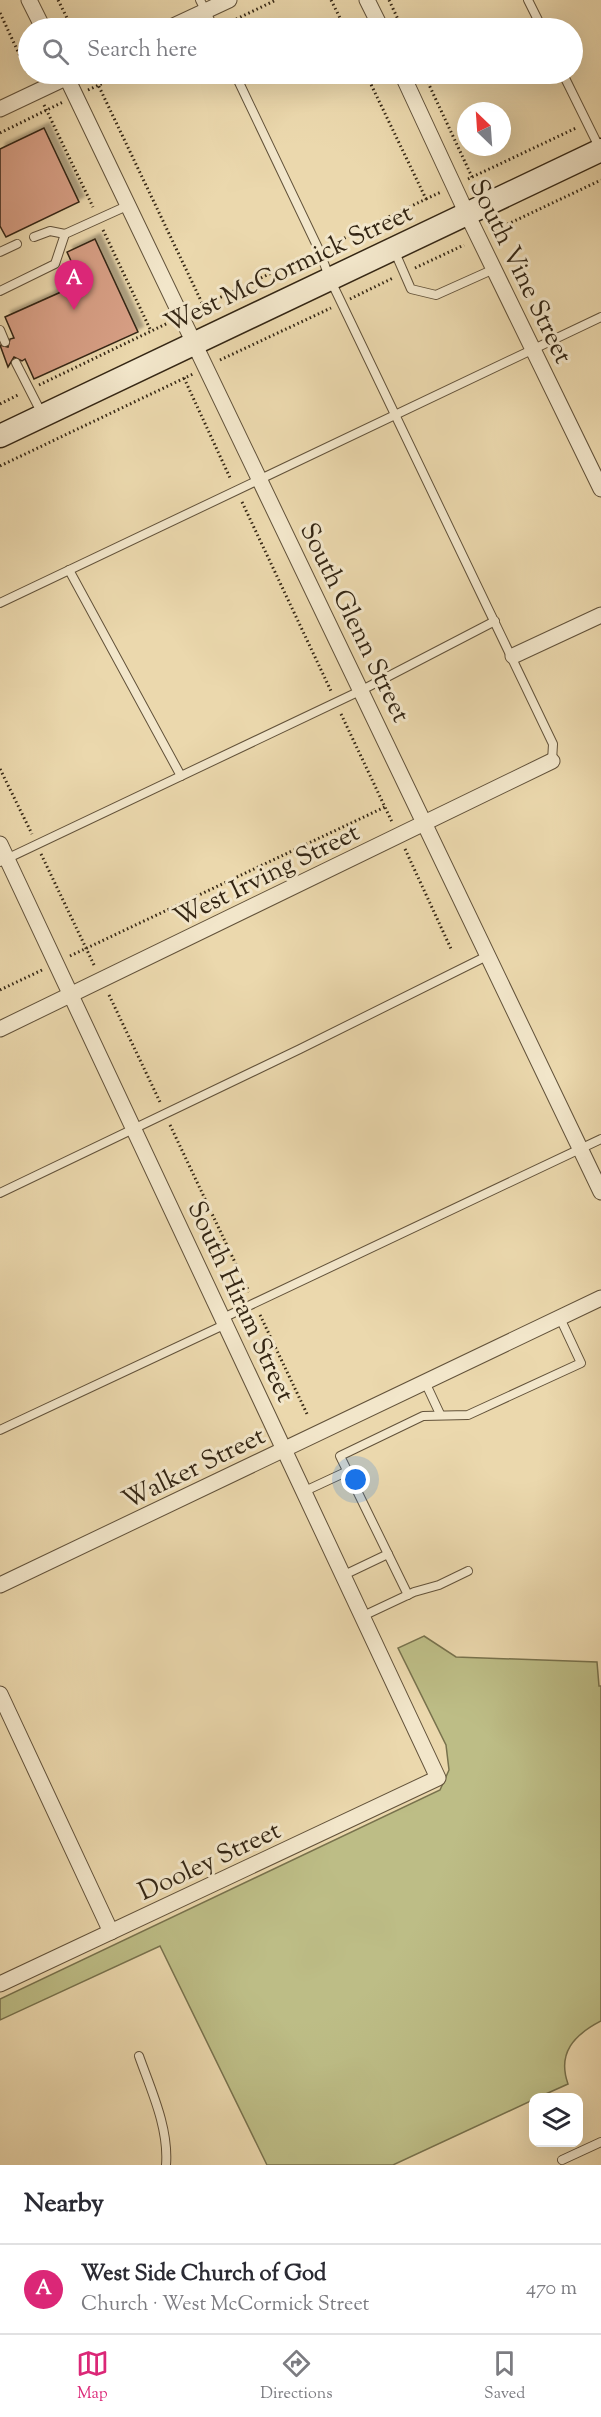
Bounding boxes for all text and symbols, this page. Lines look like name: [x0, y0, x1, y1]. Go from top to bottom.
search box: [18, 18, 583, 84]
icon: search: [39, 35, 72, 68]
text: Search here: [87, 35, 197, 67]
north arrow: [457, 102, 511, 156]
street label: South Vine Street: [459, 174, 581, 371]
street label: West McCormick Street: [159, 195, 419, 343]
pin: A: [54, 260, 94, 310]
street label: South Glenn Street: [289, 517, 418, 729]
street label: West Irving Street: [168, 815, 366, 937]
street label: South Hiram Street: [177, 1195, 303, 1409]
street label: Walker Street: [116, 1419, 272, 1520]
your location: [341, 1465, 370, 1494]
street label: Dooley Street: [133, 1813, 287, 1911]
map controls: [529, 2093, 583, 2147]
button: layers: [529, 2093, 583, 2147]
text: Nearby: [24, 2186, 104, 2223]
text: West Side Church of God: [81, 2259, 326, 2291]
text: A: [35, 2275, 52, 2304]
text: 470 m: [526, 2275, 577, 2304]
text: Church · West McCormick Street: [81, 2291, 369, 2320]
tab: Map: [76, 2347, 109, 2406]
tab: Directions: [260, 2347, 333, 2406]
tab: Saved: [484, 2347, 525, 2406]

